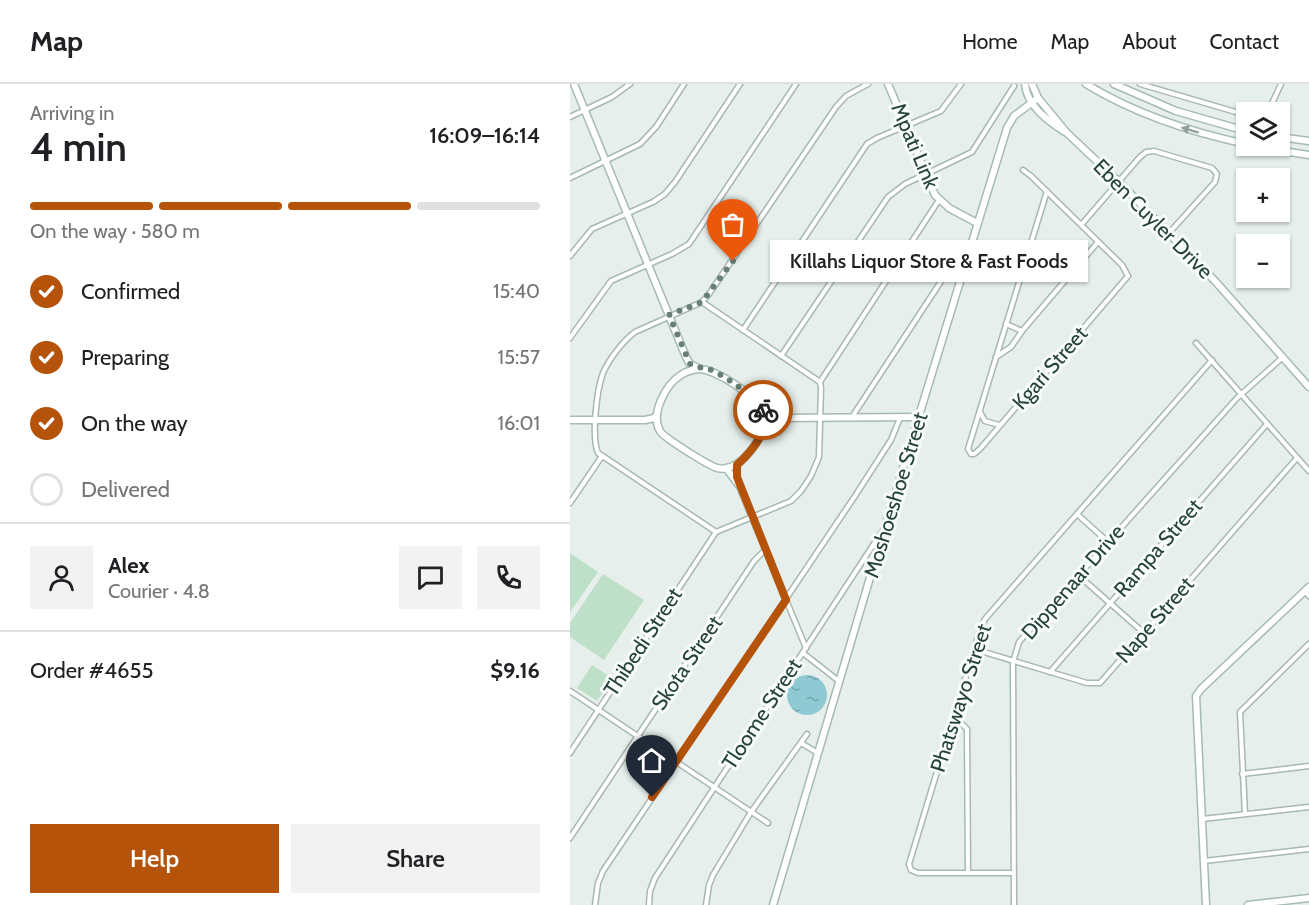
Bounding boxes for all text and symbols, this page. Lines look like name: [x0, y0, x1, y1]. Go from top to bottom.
text: Map: [30, 24, 83, 58]
text: Home: [962, 29, 1018, 54]
text: Map: [1051, 29, 1089, 54]
text: About: [1122, 29, 1176, 54]
text: Contact: [1209, 29, 1279, 54]
street label: Mpati Link: [886, 99, 945, 193]
text: Arriving in: [30, 101, 114, 125]
map controls: [1236, 102, 1290, 288]
button: layers: [1236, 102, 1290, 156]
text: 16:09–16:14: [429, 122, 540, 149]
text: 4 min: [30, 123, 127, 171]
one-way arrow: [1181, 125, 1199, 134]
street label: Eben Cuyler Drive: [1088, 154, 1219, 284]
button: +: [1236, 168, 1290, 222]
pin: [707, 199, 758, 261]
icon: bag: [716, 208, 749, 241]
text: On the way · 580 m: [30, 219, 200, 243]
button: −: [1236, 234, 1290, 288]
callout: Killahs Liquor Store & Fast Foods: [769, 240, 1087, 282]
text: Killahs Liquor Store & Fast Foods: [790, 249, 1068, 273]
icon: check: [30, 275, 63, 308]
text: Confirmed: [81, 278, 180, 305]
text: 15:40: [493, 279, 540, 303]
street label: Kgari Street: [1007, 321, 1092, 414]
icon: check: [30, 341, 63, 374]
text: Preparing: [81, 344, 169, 371]
text: 15:57: [498, 345, 540, 369]
courier: [733, 380, 793, 440]
icon: bike: [747, 394, 780, 427]
icon: check: [30, 407, 63, 440]
street label: Moshoeshoe Street: [858, 409, 933, 581]
text: On the way: [81, 410, 188, 437]
text: 16:01: [497, 411, 540, 435]
text: Delivered: [81, 476, 170, 503]
street label: Rampa Street: [1108, 494, 1207, 602]
street label: Dippenaar Drive: [1016, 519, 1129, 644]
button: person: [30, 546, 93, 609]
button: chat: [399, 546, 462, 609]
button: phone: [477, 546, 540, 609]
text: Alex: [108, 552, 149, 579]
street label: Nape Street: [1110, 572, 1199, 668]
text: Courier · 4.8: [108, 579, 210, 603]
street label: Thibedi Street: [598, 583, 687, 701]
street label: Skota Street: [646, 611, 727, 715]
street label: Phatswayo Street: [925, 621, 996, 775]
street label: Tloome Street: [717, 654, 807, 774]
text: Order #4655: [30, 657, 153, 684]
text: $9.16: [490, 657, 540, 684]
pin: [626, 735, 677, 797]
icon: home: [635, 744, 668, 777]
button: Help: [30, 824, 279, 893]
button: Share: [291, 824, 540, 893]

